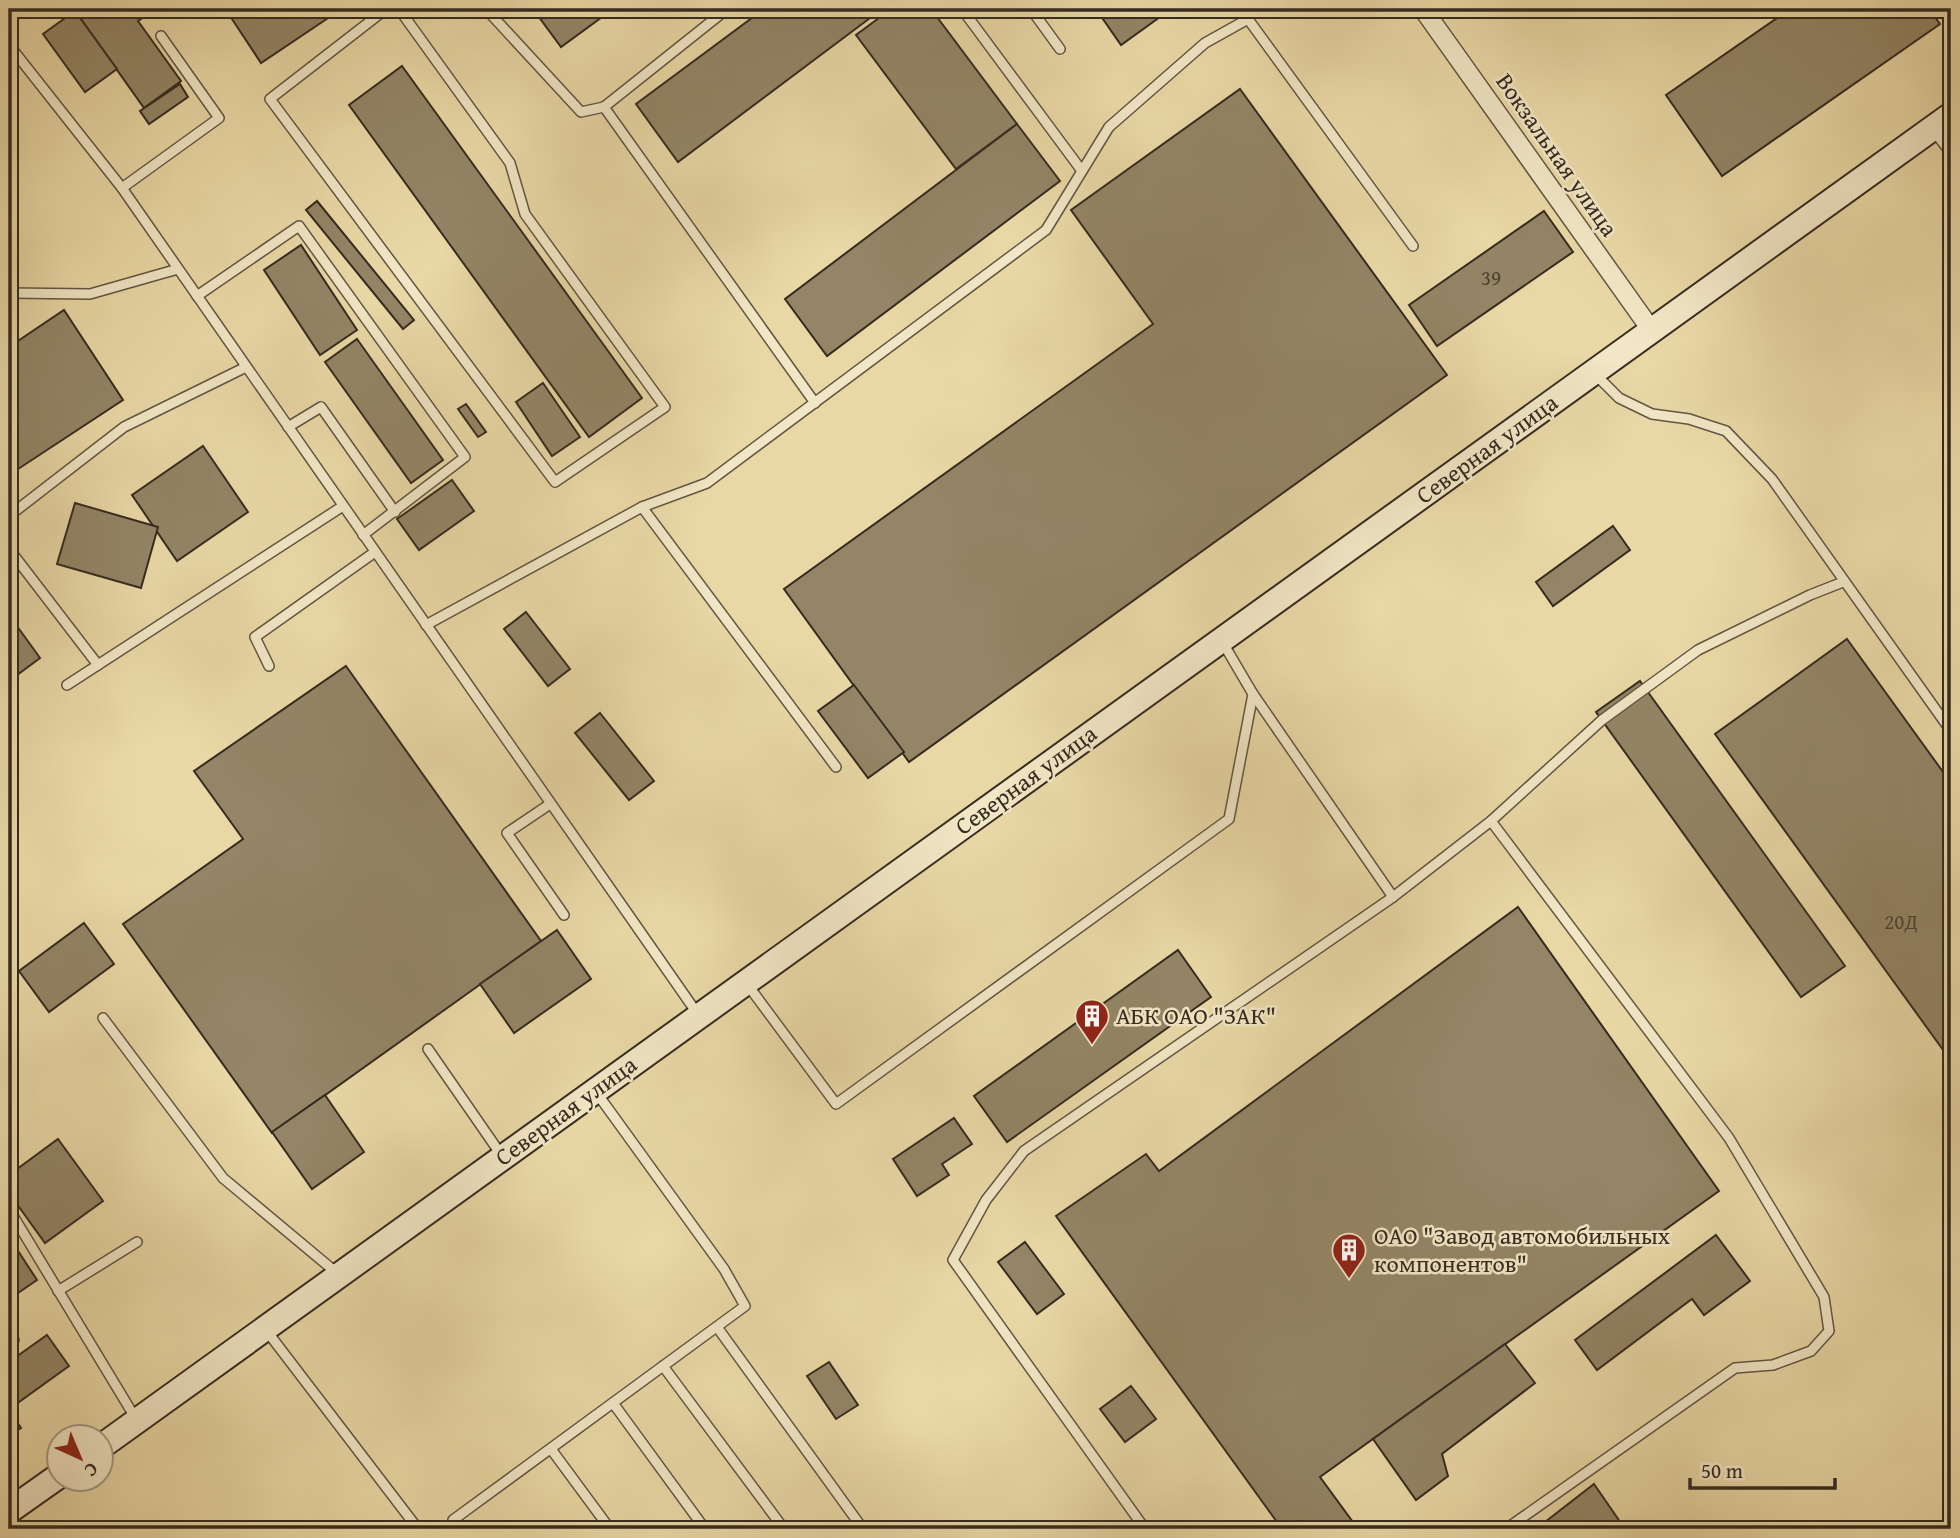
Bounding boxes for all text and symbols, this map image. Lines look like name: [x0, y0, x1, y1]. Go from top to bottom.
street label: Вокзальная улица: [1488, 66, 1627, 244]
house number: 39: [1481, 262, 1501, 293]
street label: Северная улица: [1409, 385, 1565, 512]
street label: Северная улица: [948, 716, 1104, 843]
house number: 20Д: [1884, 906, 1918, 937]
building icon: АБК ОАО "ЗАК": [1073, 997, 1111, 1046]
place label: АБК ОАО "ЗАК": [1116, 998, 1276, 1033]
street label: Северная улица: [488, 1047, 644, 1174]
place label: ОАО "Завод автомобильных компонентов": [1374, 1218, 1671, 1281]
building icon: ОАО "Завод автомобильных компонентов": [1330, 1231, 1368, 1280]
north arrow: [46, 1422, 116, 1492]
scale bar: [1690, 1447, 1836, 1491]
text: 50 m: [1701, 1455, 1743, 1486]
text: С: [78, 1456, 105, 1484]

